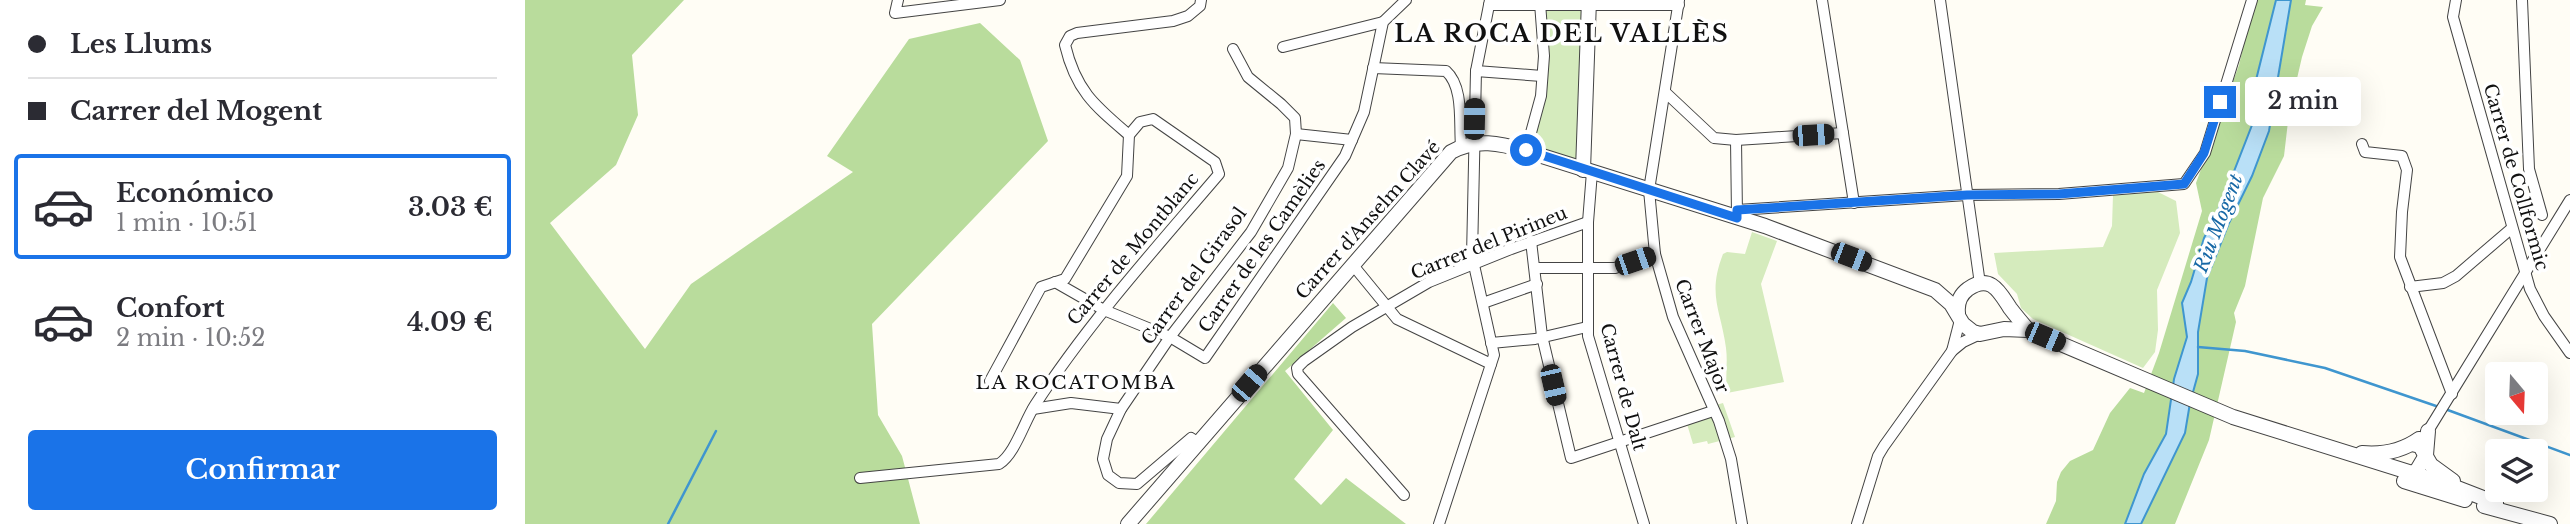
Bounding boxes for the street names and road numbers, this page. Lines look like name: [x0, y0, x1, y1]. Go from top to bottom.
street label: Carrer de Collformic: [2479, 81, 2553, 273]
street label: Carrer d'Anselm Clavé: [1291, 136, 1445, 304]
street label: Carrer de les Camèlies: [1194, 155, 1330, 337]
street label: Carrer de Montblanc: [1063, 168, 1203, 330]
street label: Carrer del Pirineu: [1408, 202, 1570, 284]
street label: Carrer del Girasol: [1137, 203, 1251, 349]
street label: Carrer Major: [1670, 276, 1734, 397]
street label: Carrer de Dalt: [1595, 321, 1651, 453]

